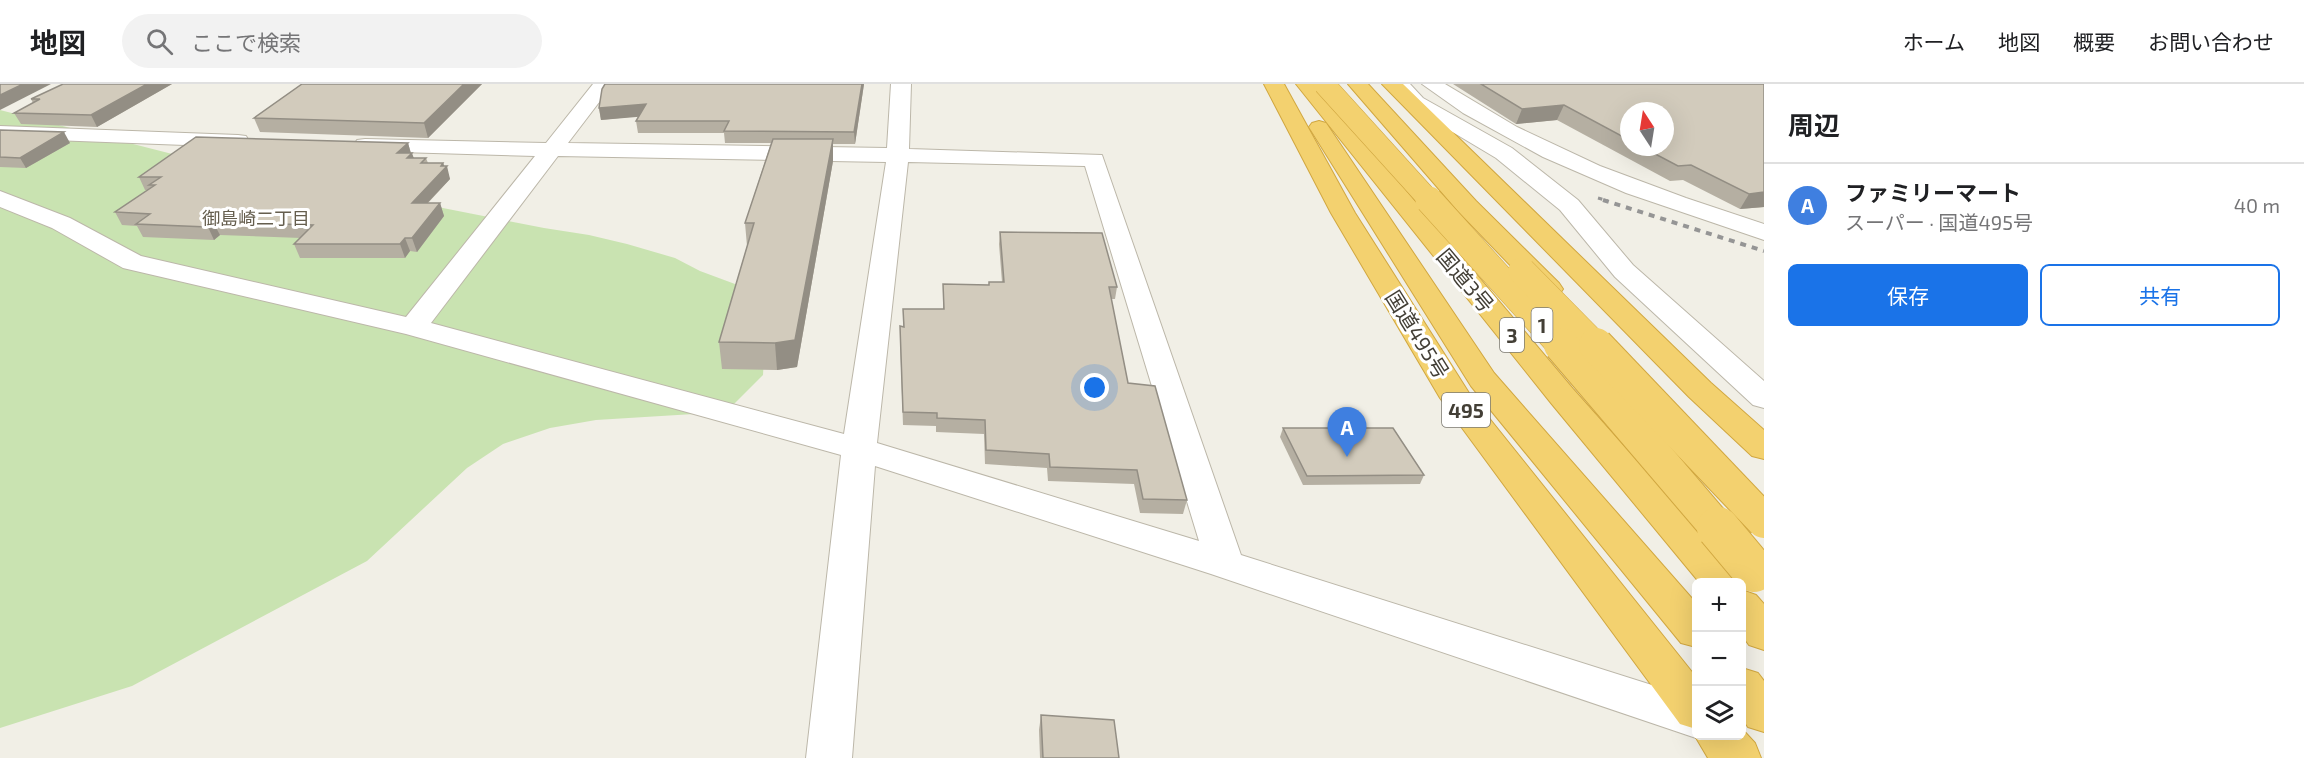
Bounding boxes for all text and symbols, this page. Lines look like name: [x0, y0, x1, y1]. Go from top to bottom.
search box: [122, 14, 542, 68]
text: 地図: [30, 25, 86, 59]
icon: search: [143, 25, 176, 58]
text: ここで検索: [191, 29, 301, 55]
text: ホーム: [1903, 29, 1965, 54]
text: 地図: [1998, 29, 2040, 54]
text: 概要: [2073, 29, 2115, 54]
text: お問い合わせ: [2148, 29, 2274, 54]
north arrow: [1620, 102, 1674, 156]
text: 周辺: [1788, 109, 1840, 140]
text: ファミリーマート: [1845, 179, 2021, 205]
text: A: [1801, 193, 1814, 217]
text: 40 m: [2234, 193, 2280, 217]
district label: 御島崎二丁目: [202, 207, 310, 229]
text: スーパー · 国道495号: [1845, 210, 2033, 234]
street label: 国道3号: [1432, 243, 1500, 317]
button: 保存: [1788, 264, 2028, 326]
button: 共有: [2040, 264, 2280, 326]
street label: 国道495号: [1381, 285, 1455, 383]
road number: 1: [1532, 308, 1552, 342]
road number: 3: [1500, 318, 1524, 352]
your location: [1080, 373, 1109, 402]
road number: 495: [1442, 393, 1490, 427]
pin: A: [1328, 408, 1366, 457]
map controls: [1692, 578, 1746, 740]
button: +: [1692, 578, 1746, 632]
button: −: [1692, 632, 1746, 686]
button: layers: [1692, 686, 1746, 740]

